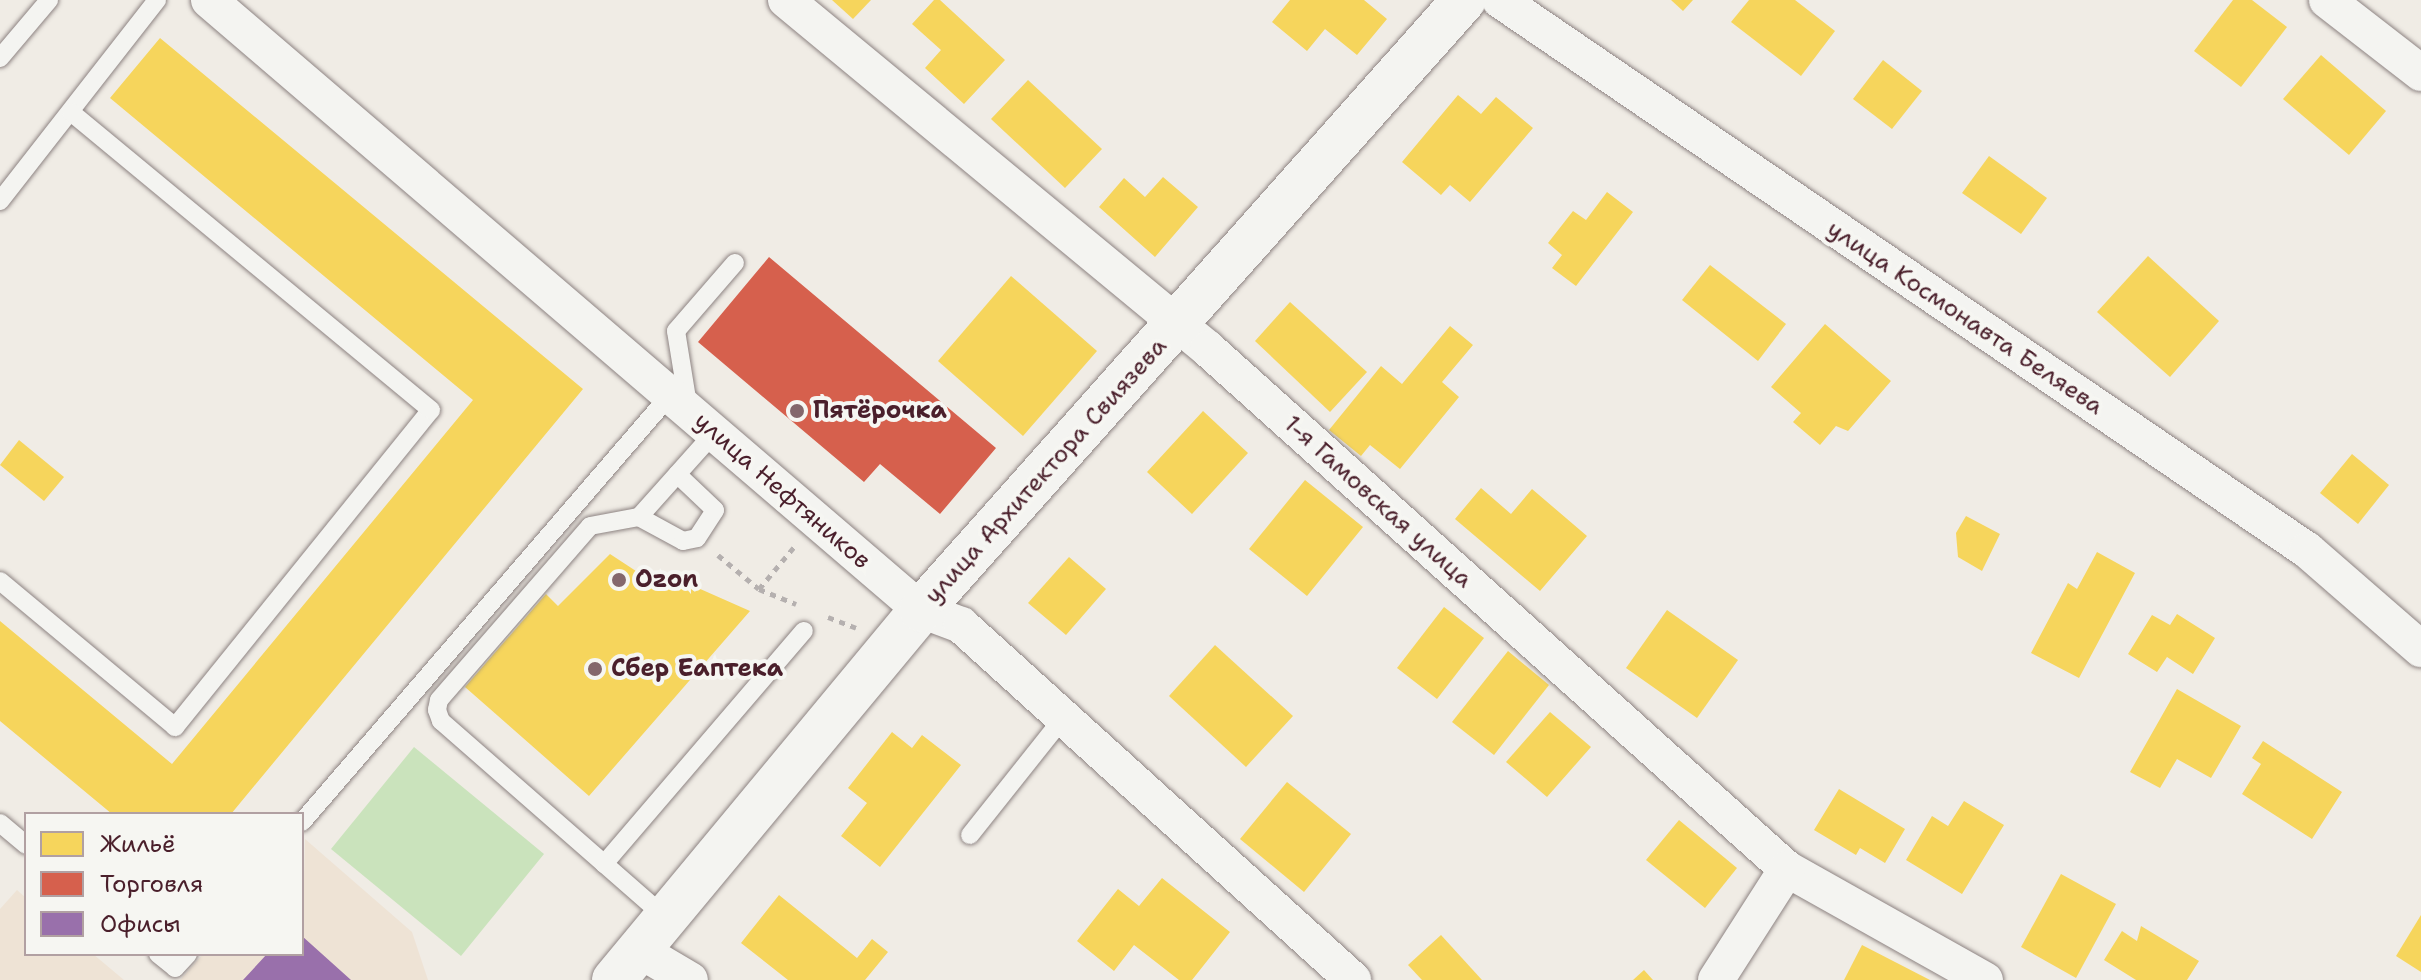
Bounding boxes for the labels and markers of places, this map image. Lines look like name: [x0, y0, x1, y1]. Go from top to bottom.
place label: Пятёрочка: [813, 397, 947, 425]
marker: Пятёрочка: [788, 402, 806, 420]
place label: Ozon: [635, 566, 698, 594]
marker: Ozon: [610, 571, 628, 589]
place label: Сбер Еаптека: [611, 655, 783, 683]
marker: Сбер Еаптека: [586, 660, 604, 678]

